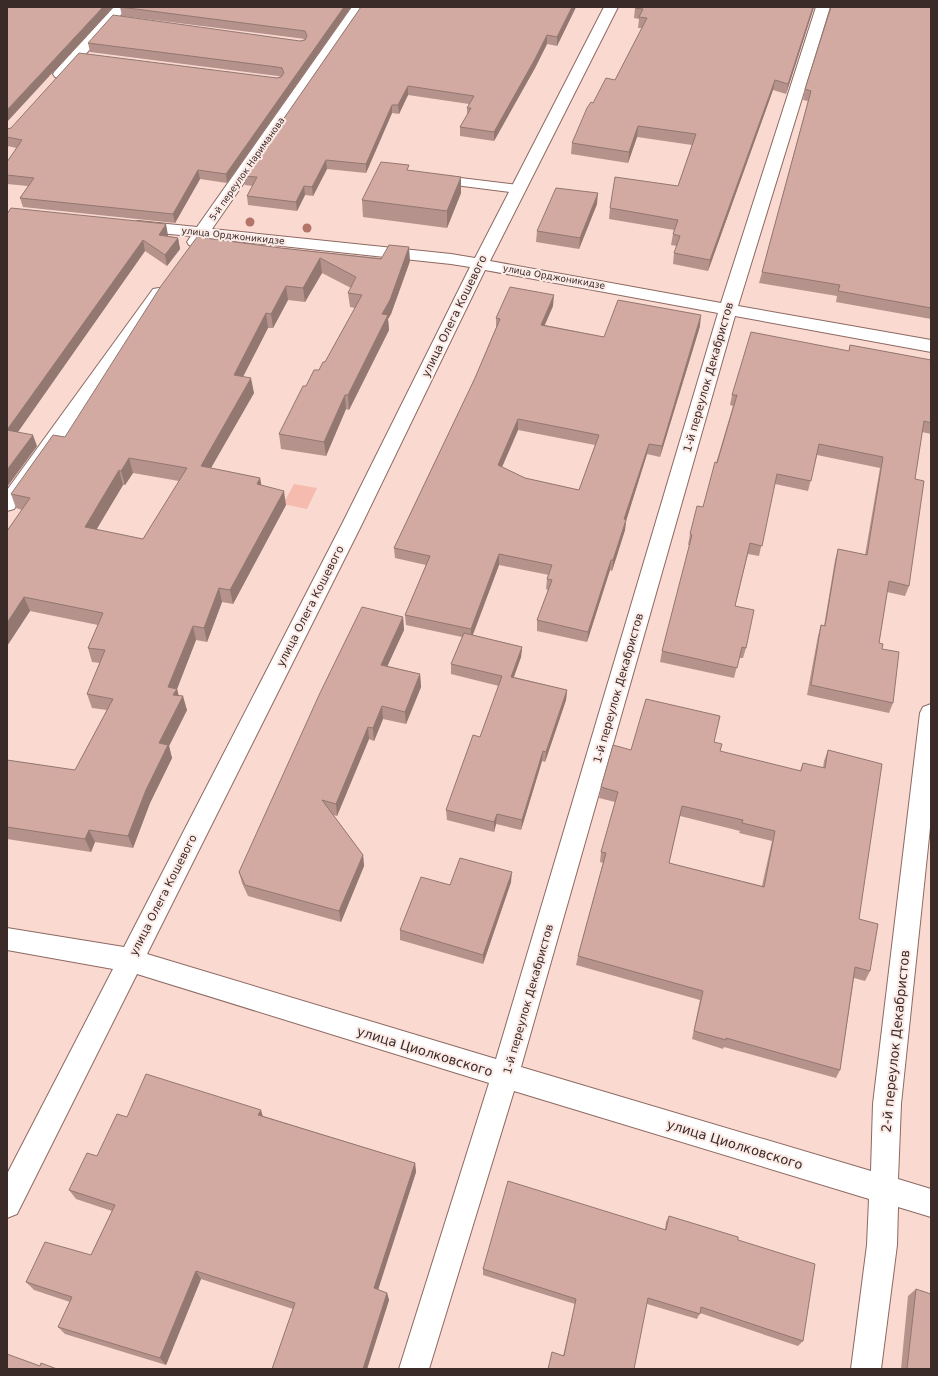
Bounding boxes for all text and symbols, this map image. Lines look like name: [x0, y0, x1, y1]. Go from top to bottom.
street label: 5-й переулок Нариманова: [207, 116, 287, 222]
street label: улица Орджоникидзе: [181, 226, 286, 246]
street label: улица Олега Кошевого: [419, 253, 490, 379]
street label: улица Орджоникидзе: [502, 263, 606, 291]
street label: 1-й переулок Декабристов: [681, 301, 736, 453]
street label: улица Олега Кошевого: [274, 543, 347, 669]
street label: 1-й переулок Декабристов: [591, 612, 646, 764]
street label: улица Олега Кошевого: [127, 832, 200, 958]
street label: 1-й переулок Декабристов: [501, 923, 556, 1075]
street label: 2-й переулок Декабристов: [878, 949, 913, 1133]
street label: улица Циолковского: [355, 1024, 495, 1079]
street label: улица Циолковского: [665, 1117, 805, 1172]

